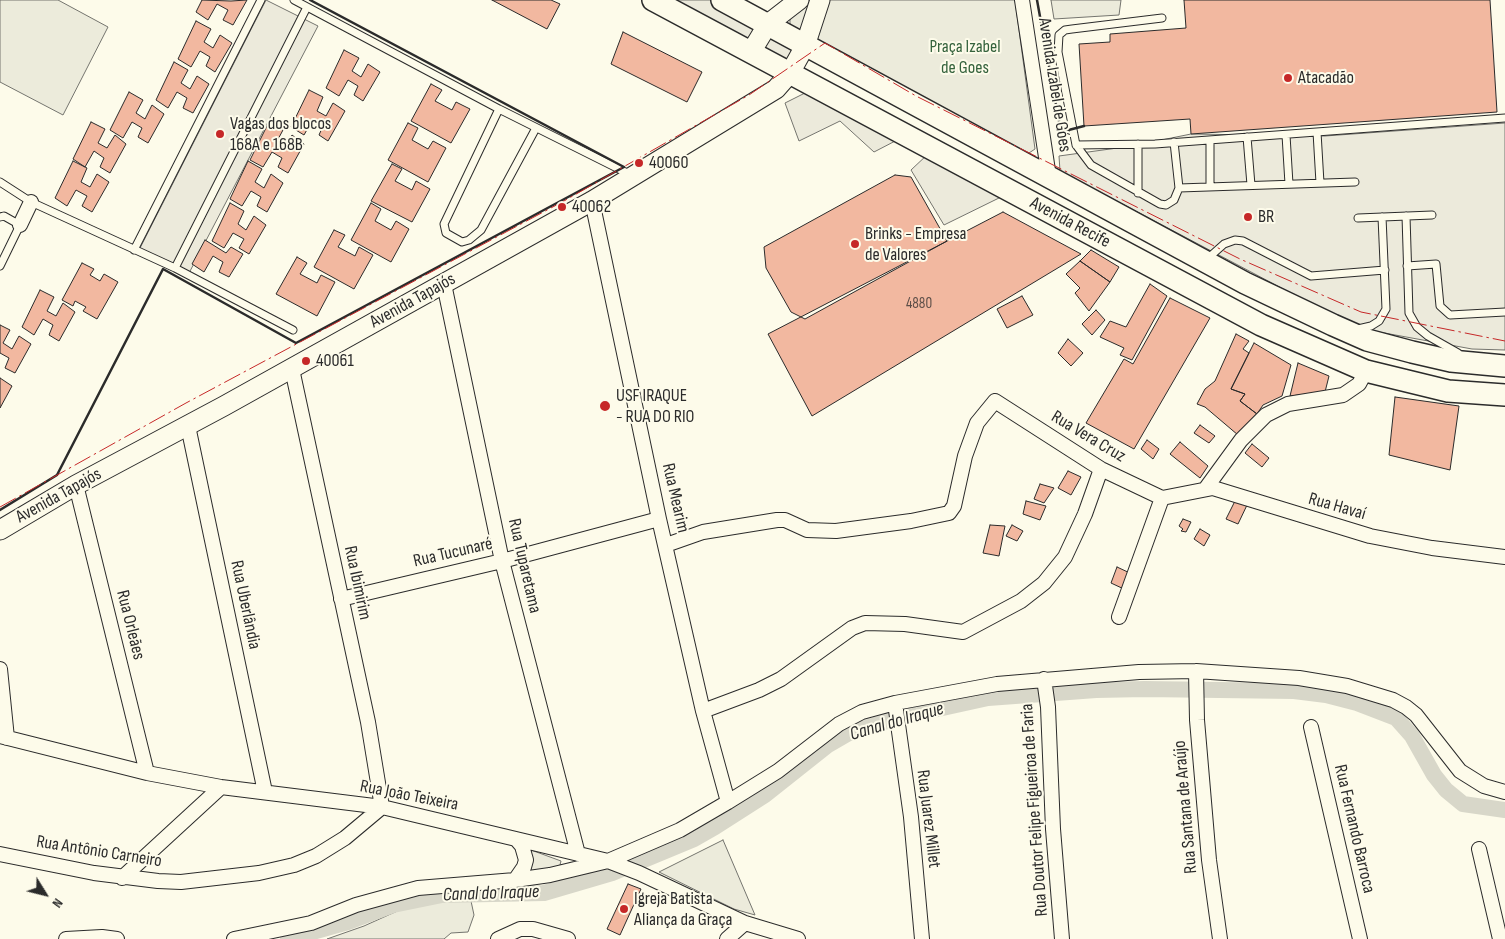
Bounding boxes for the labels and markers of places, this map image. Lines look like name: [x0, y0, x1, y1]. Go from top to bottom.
place label: Atacadão: [1298, 67, 1354, 89]
marker: Atacadão: [1282, 72, 1294, 84]
place label: Vagas dos blocos 168A e 168B: [230, 113, 331, 156]
marker: Vagas dos blocos 168A e 168B: [214, 128, 226, 140]
place label: 40060: [649, 152, 688, 174]
marker: 40060: [633, 157, 645, 169]
place label: 40062: [572, 196, 611, 218]
marker: 40062: [556, 201, 568, 213]
place label: BR: [1258, 206, 1274, 228]
marker: BR: [1242, 211, 1254, 223]
place label: Brinks - Empresa de Valores: [865, 223, 967, 266]
marker: Brinks - Empresa de Valores: [849, 238, 861, 250]
place label: 40061: [316, 350, 354, 372]
marker: 40061: [300, 355, 312, 367]
place label: USF IRAQUE - RUA DO RIO: [616, 385, 694, 428]
marker: USF IRAQUE - RUA DO RIO: [598, 399, 612, 413]
place label: Igreja Batista Aliança da Graça: [634, 888, 732, 931]
marker: Igreja Batista Aliança da Graça: [618, 903, 630, 915]

